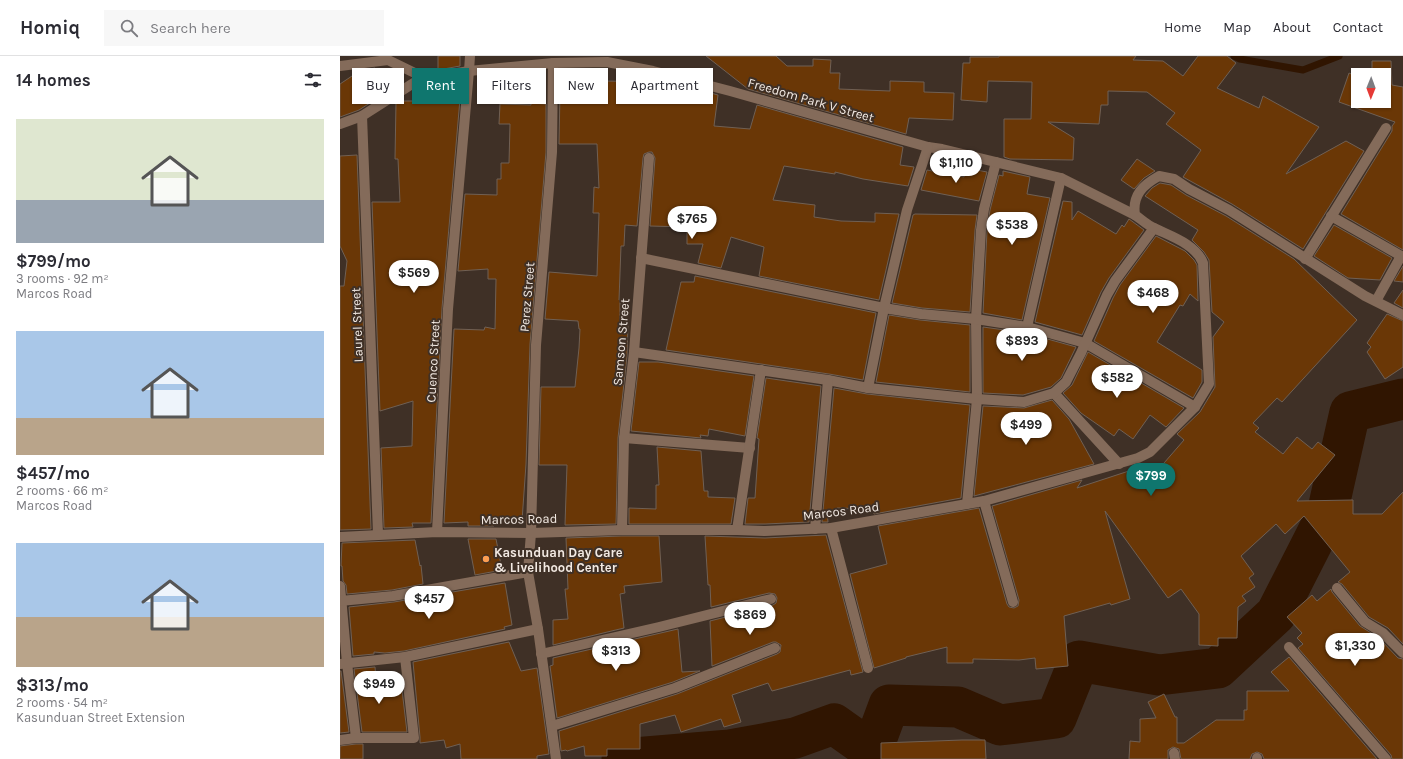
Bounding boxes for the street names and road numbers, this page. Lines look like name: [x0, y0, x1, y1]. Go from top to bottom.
street label: Freedom Park V Street: [746, 75, 876, 125]
street label: Perez Street: [516, 261, 538, 333]
street label: Laurel Street: [348, 287, 366, 363]
street label: Samson Street: [610, 298, 632, 386]
street label: Cuenco Street: [423, 319, 443, 403]
street label: Marcos Road: [802, 499, 880, 523]
street label: Marcos Road: [481, 511, 557, 527]

